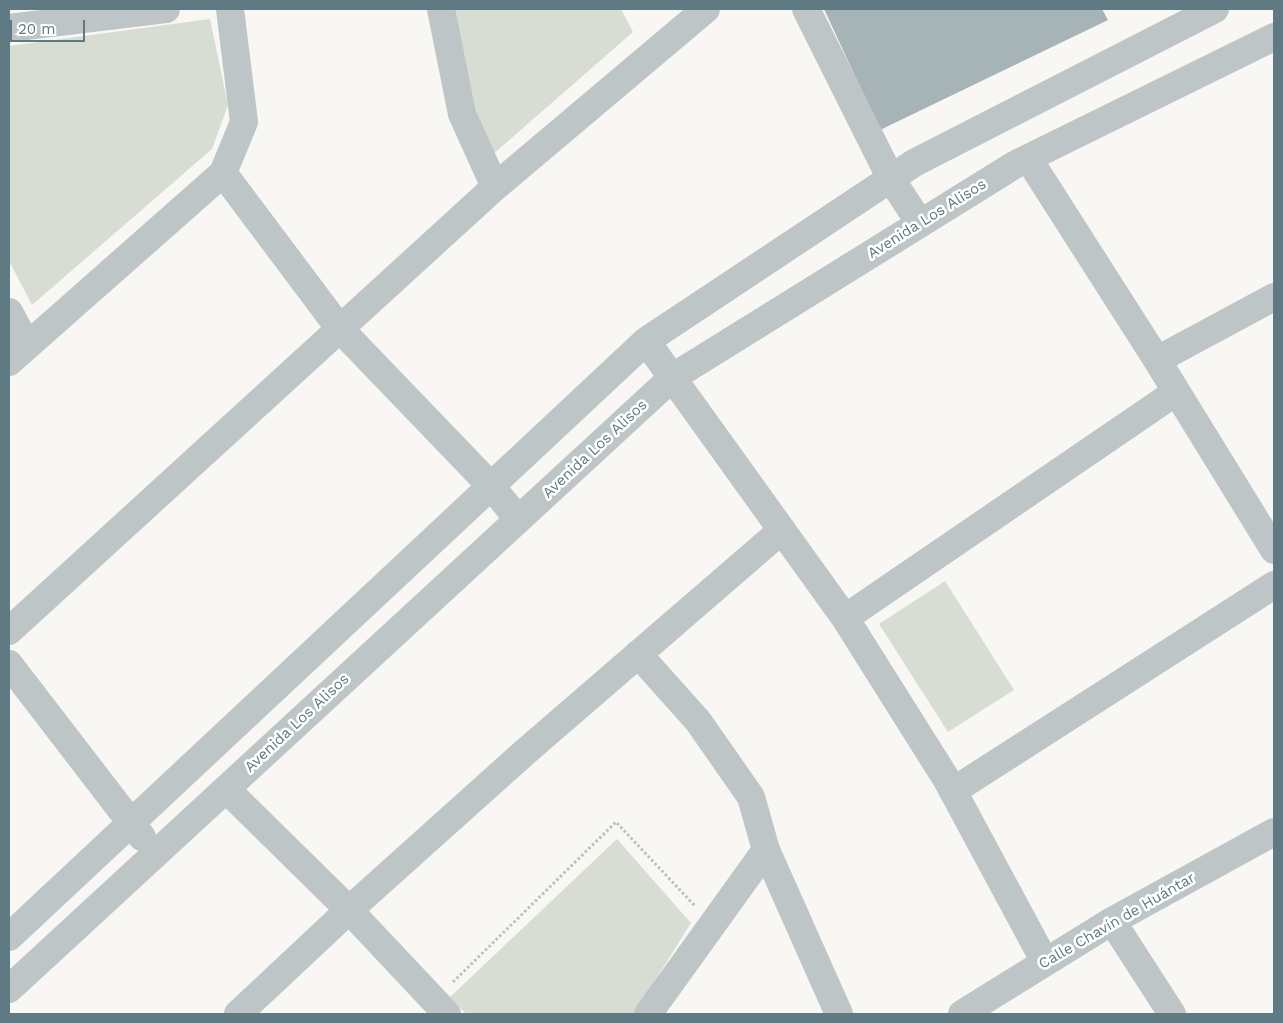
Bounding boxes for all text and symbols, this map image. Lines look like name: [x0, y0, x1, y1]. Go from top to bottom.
scale bar: [12, 10, 88, 42]
text: 20 m: [18, 20, 56, 38]
street label: Avenida Los Alisos: [864, 175, 990, 263]
street label: Avenida Los Alisos: [539, 396, 651, 502]
street label: Avenida Los Alisos: [241, 670, 353, 776]
street label: Calle Chavín de Huántar: [1036, 869, 1198, 973]

